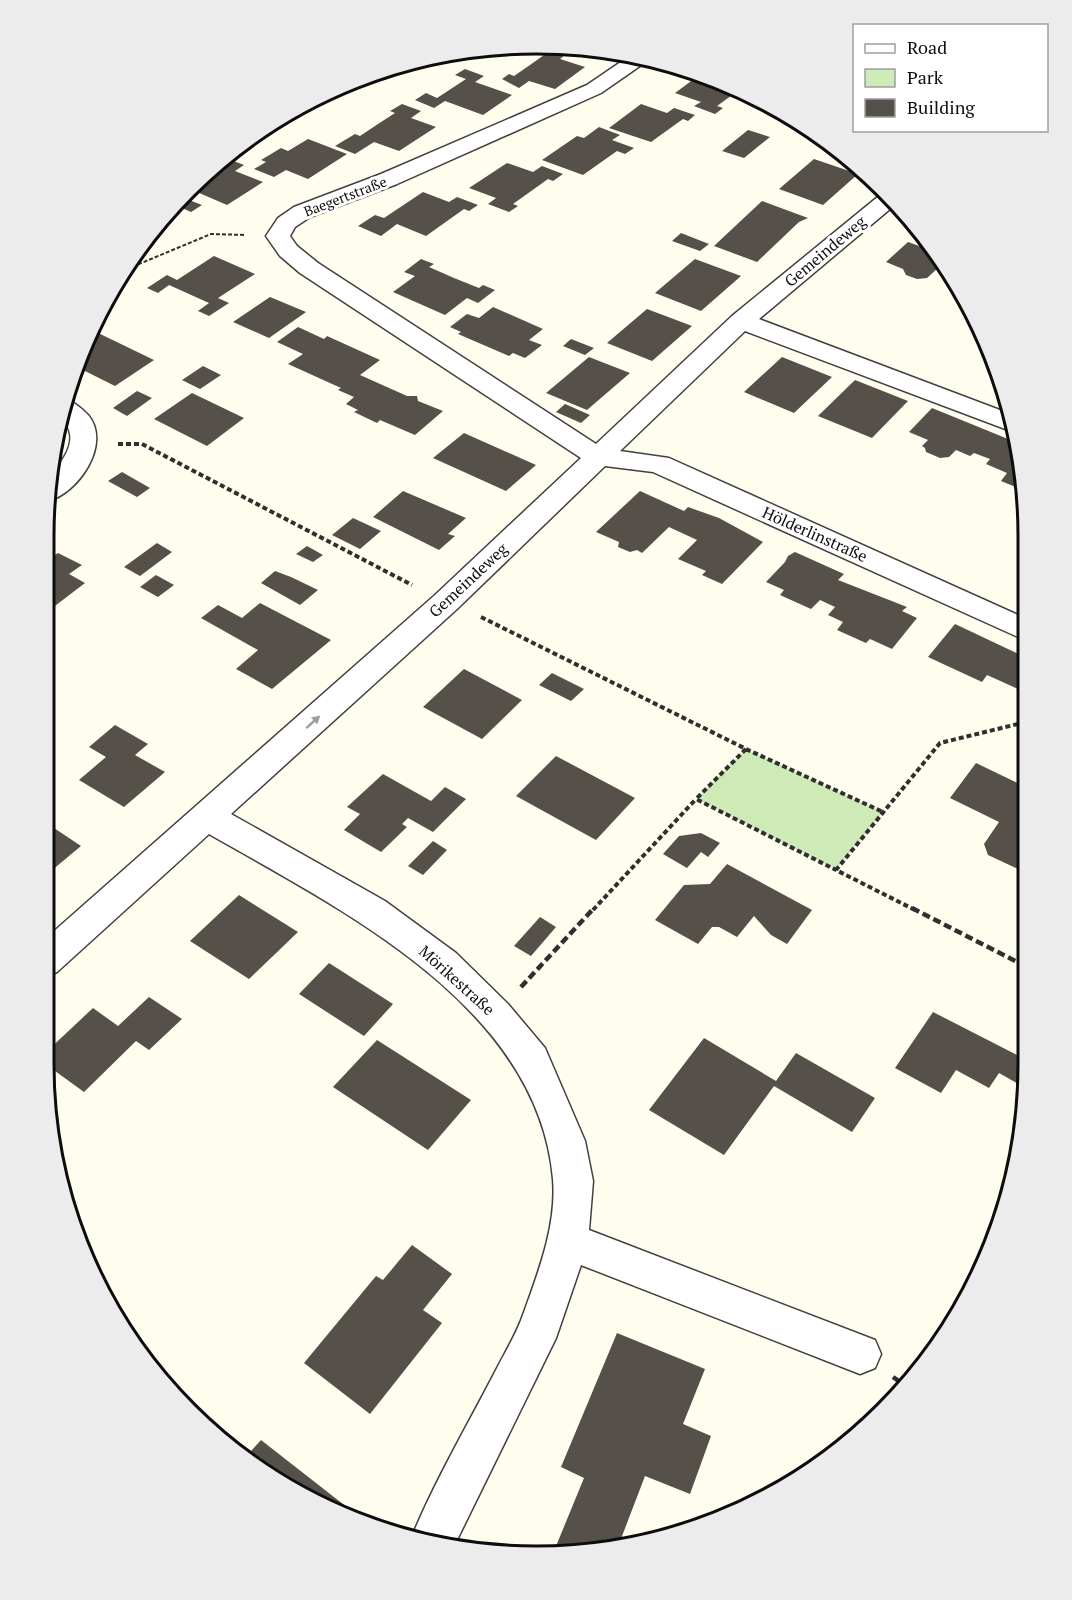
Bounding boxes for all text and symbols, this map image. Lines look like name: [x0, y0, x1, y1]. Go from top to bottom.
legend: [853, 24, 1048, 132]
text: Road: [907, 35, 947, 59]
text: Park: [907, 65, 944, 89]
text: Building: [907, 95, 975, 119]
street label: Baegertstraße: [301, 171, 389, 221]
street label: Gemeindeweg: [780, 210, 871, 292]
street label: Hölderlinstraße: [759, 501, 871, 567]
street label: Gemeindeweg: [424, 537, 513, 622]
one-way arrow: [305, 716, 320, 729]
street label: Mörikestraße: [414, 940, 500, 1020]

